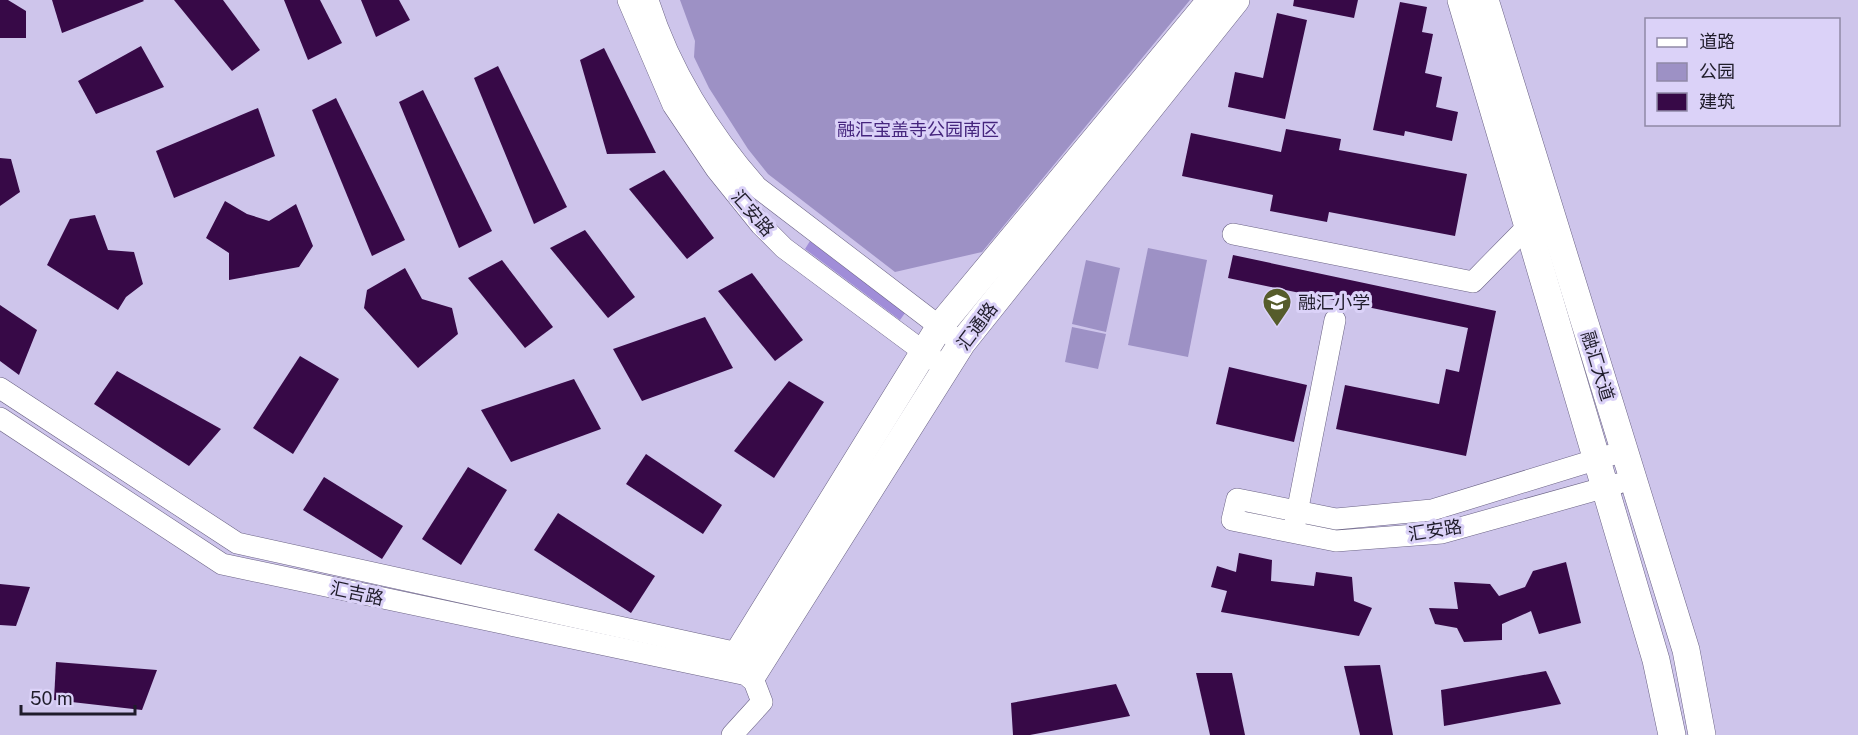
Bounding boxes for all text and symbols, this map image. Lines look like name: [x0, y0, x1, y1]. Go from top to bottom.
legend: [1645, 18, 1840, 126]
text: 道路: [1699, 31, 1735, 52]
text: 公园: [1699, 61, 1735, 82]
text: 建筑: [1699, 91, 1735, 112]
park label: 融汇宝盖寺公园南区: [837, 119, 999, 140]
street label: 汇安路: [727, 186, 779, 240]
school or university icon: 融汇小学: [1261, 286, 1293, 328]
place label: 融汇小学: [1298, 292, 1370, 313]
street label: 汇通路: [952, 298, 1002, 354]
street label: 融汇大道: [1577, 329, 1619, 403]
street label: 汇安路: [1407, 515, 1463, 545]
street label: 汇吉路: [328, 577, 386, 609]
scale bar: [21, 678, 135, 716]
text: 50 m: [30, 688, 73, 709]

